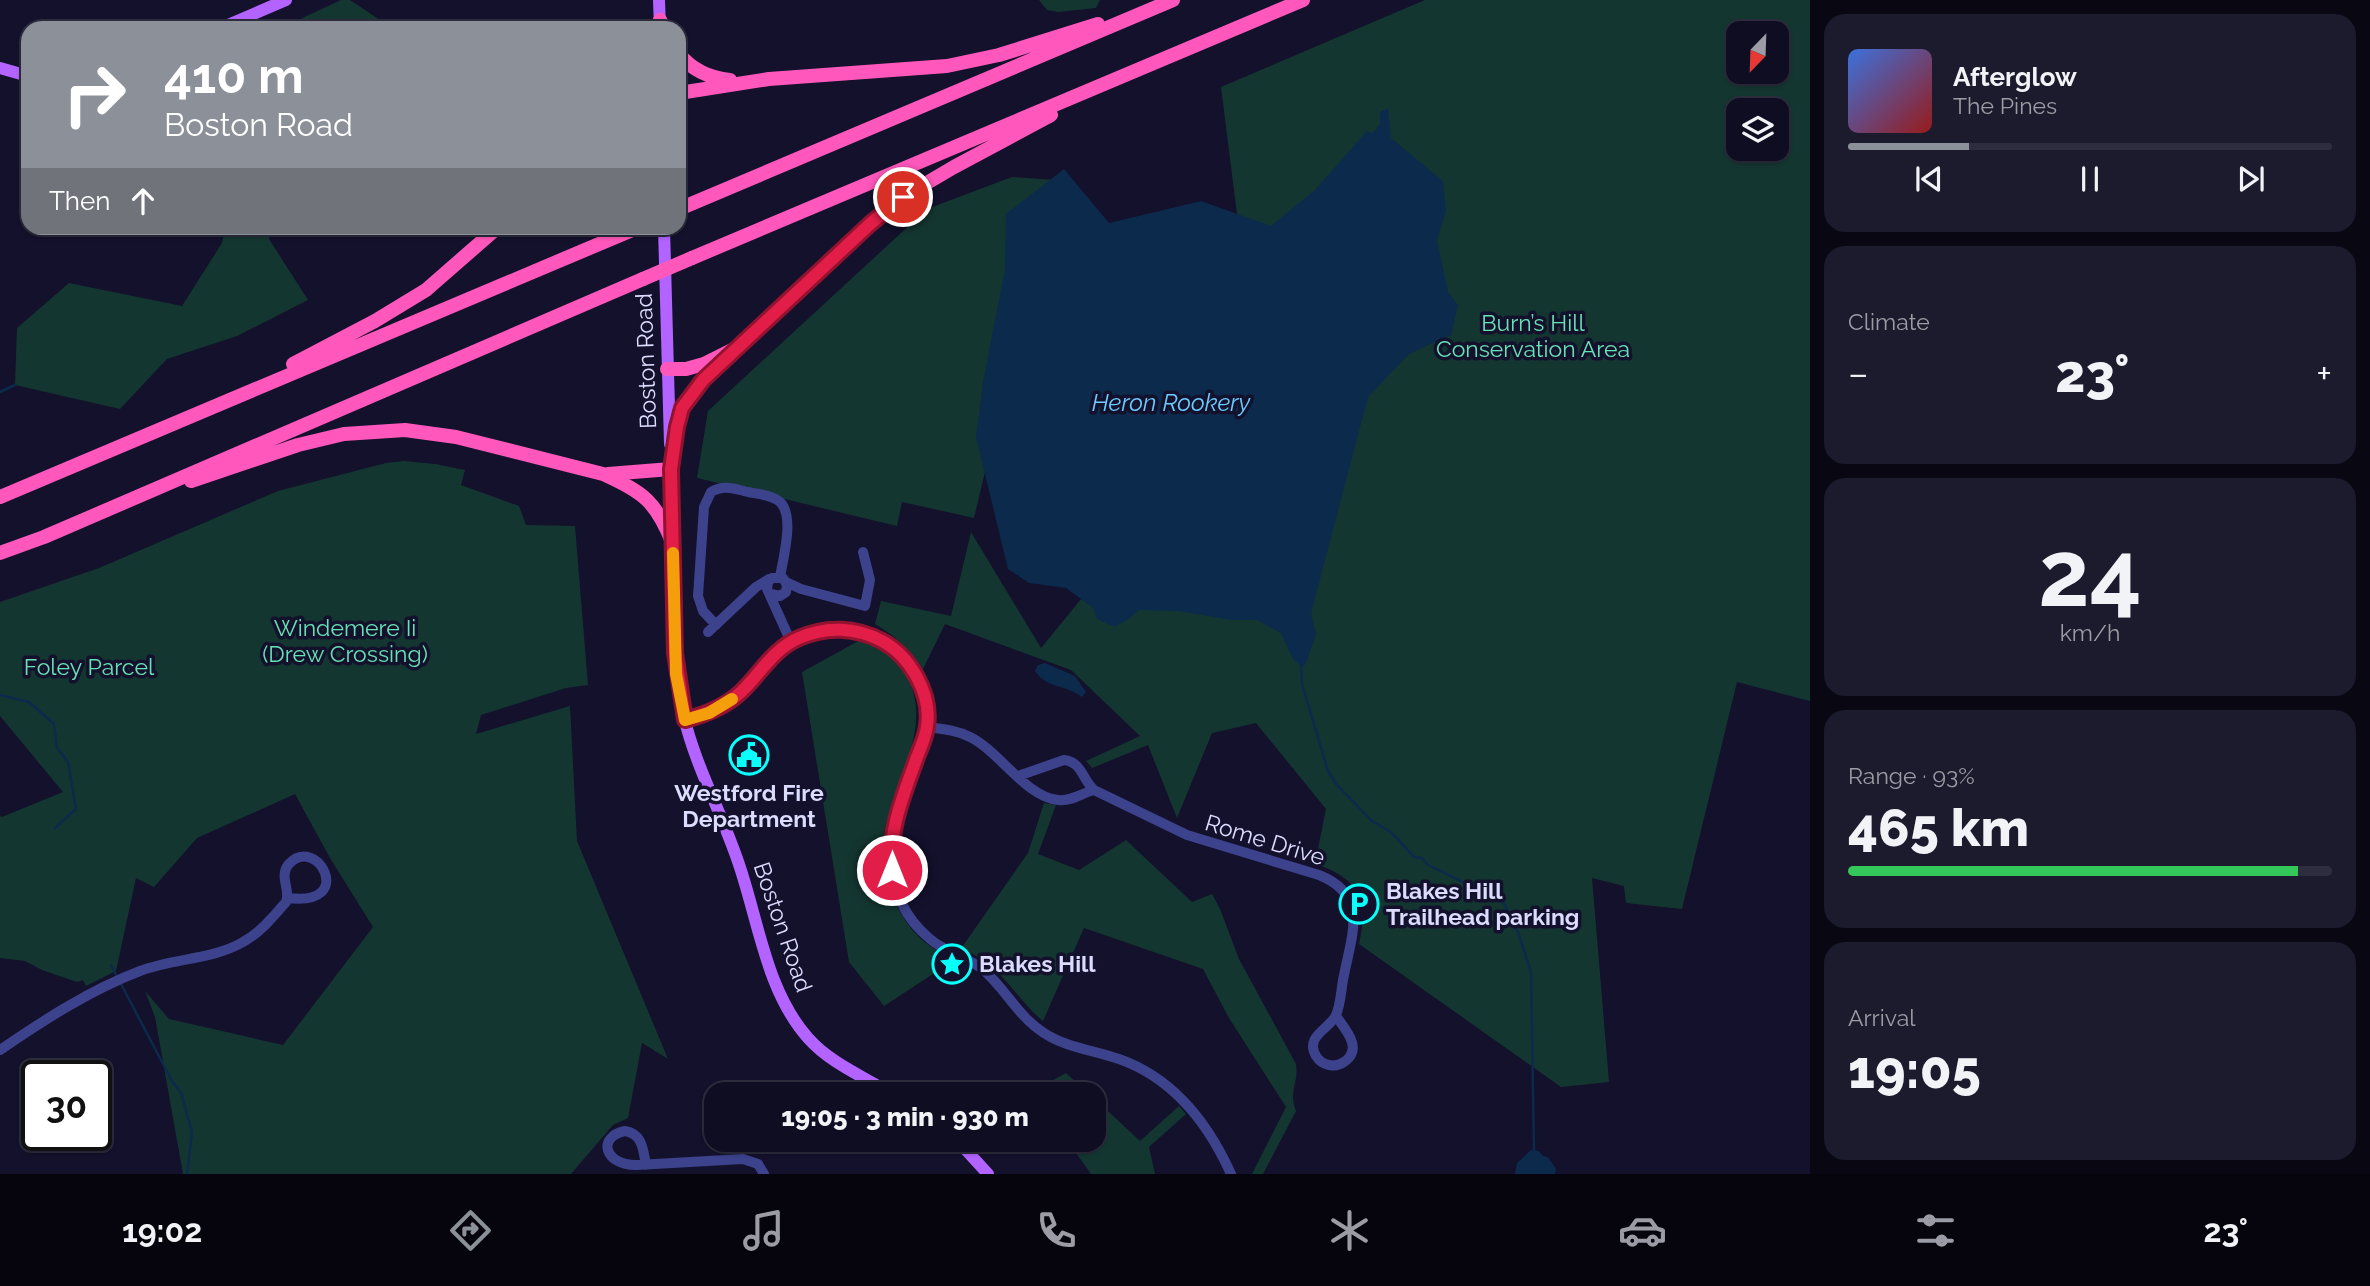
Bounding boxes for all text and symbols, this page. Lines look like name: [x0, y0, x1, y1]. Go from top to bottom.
north arrow: [1726, 21, 1788, 84]
map controls: [1726, 21, 1789, 161]
text: 410 m: [164, 47, 304, 104]
icon: right: [49, 49, 140, 140]
text: Afterglow: [1953, 62, 2077, 92]
text: The Pines: [1953, 92, 2057, 119]
button: layers: [1726, 98, 1789, 161]
text: Boston Road: [164, 106, 353, 143]
icon: previous: [1910, 160, 1948, 198]
icon: pause: [2071, 160, 2109, 198]
icon: next: [2232, 160, 2270, 198]
pin: [873, 167, 933, 227]
icon: arrive: [884, 178, 922, 216]
icon: ahead: [124, 182, 162, 220]
text: Then: [49, 186, 110, 216]
street label: Boston Road: [630, 293, 661, 429]
text: Climate: [1848, 308, 1930, 335]
park label: Burn’s Hill Conservation Area: [1436, 309, 1630, 362]
text: 23°: [2055, 343, 2129, 404]
text: −: [1848, 351, 1868, 396]
text: +: [2316, 351, 2332, 396]
water label: Heron Rookery: [1092, 388, 1252, 417]
text: 24: [2038, 520, 2142, 627]
park label: Windemere Ii (Drew Crossing): [262, 614, 428, 667]
text: km/h: [2060, 619, 2120, 646]
park label: Foley Parcel: [24, 653, 155, 680]
public building icon: Westford Fire Department: [728, 734, 770, 776]
text: Range · 93%: [1848, 762, 1975, 789]
place label: Westford Fire Department: [674, 779, 824, 832]
text: 465 km: [1848, 797, 2029, 858]
street label: Rome Drive: [1202, 809, 1328, 871]
position arrow: [855, 833, 929, 907]
street label: Boston Road: [749, 858, 818, 995]
place label: Blakes Hill Trailhead parking: [1386, 877, 1579, 930]
parking icon: Blakes Hill Trailhead parking: [1338, 883, 1380, 925]
place icon: Blakes Hill: [931, 943, 973, 985]
place label: Blakes Hill: [979, 950, 1096, 977]
text: Arrival: [1848, 1004, 1915, 1031]
text: 19:05: [1848, 1039, 1981, 1100]
speed limit sign: 30: [21, 1060, 112, 1151]
text: 19:05 · 3 min · 930 m: [781, 1102, 1029, 1132]
icon: directions: [446, 1206, 495, 1255]
icon: music: [739, 1206, 788, 1255]
icon: phone: [1032, 1206, 1081, 1255]
icon: climate: [1325, 1206, 1374, 1255]
icon: car: [1618, 1206, 1667, 1255]
icon: filters: [1911, 1206, 1960, 1255]
text: 19:02: [122, 1212, 202, 1249]
text: 23°: [2203, 1212, 2248, 1249]

